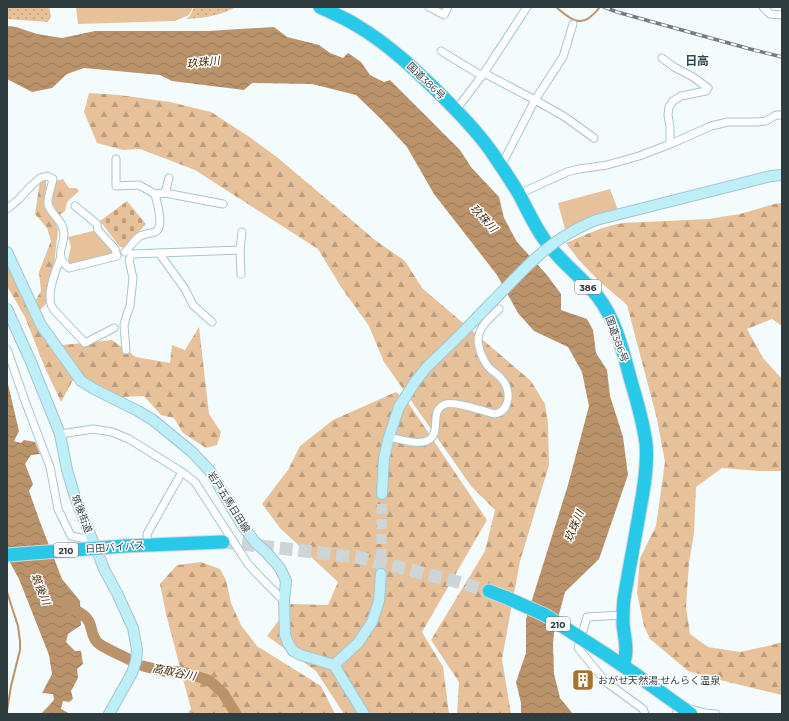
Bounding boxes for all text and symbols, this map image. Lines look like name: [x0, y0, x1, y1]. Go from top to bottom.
water label: 玖珠川: [186, 53, 221, 71]
district label: 日高: [685, 53, 709, 68]
street label: 国道386号: [404, 60, 448, 102]
water label: 玖珠川: [468, 201, 501, 236]
road number: 386: [575, 280, 601, 294]
street label: 国道386号: [603, 314, 631, 364]
street label: 岩戸五馬日田線: [205, 469, 253, 535]
street label: 筑後街道: [69, 493, 95, 535]
water label: 玖珠川: [561, 507, 587, 544]
street label: 日田バイパス: [85, 538, 145, 556]
road number: 210: [54, 543, 78, 557]
water label: 筑後川: [28, 571, 54, 608]
road number: 210: [546, 617, 570, 631]
water label: 高取谷川: [151, 661, 198, 683]
building icon: おがせ天然湯;せんらく温泉: [570, 667, 596, 693]
place label: おがせ天然湯;せんらく温泉: [598, 674, 721, 687]

